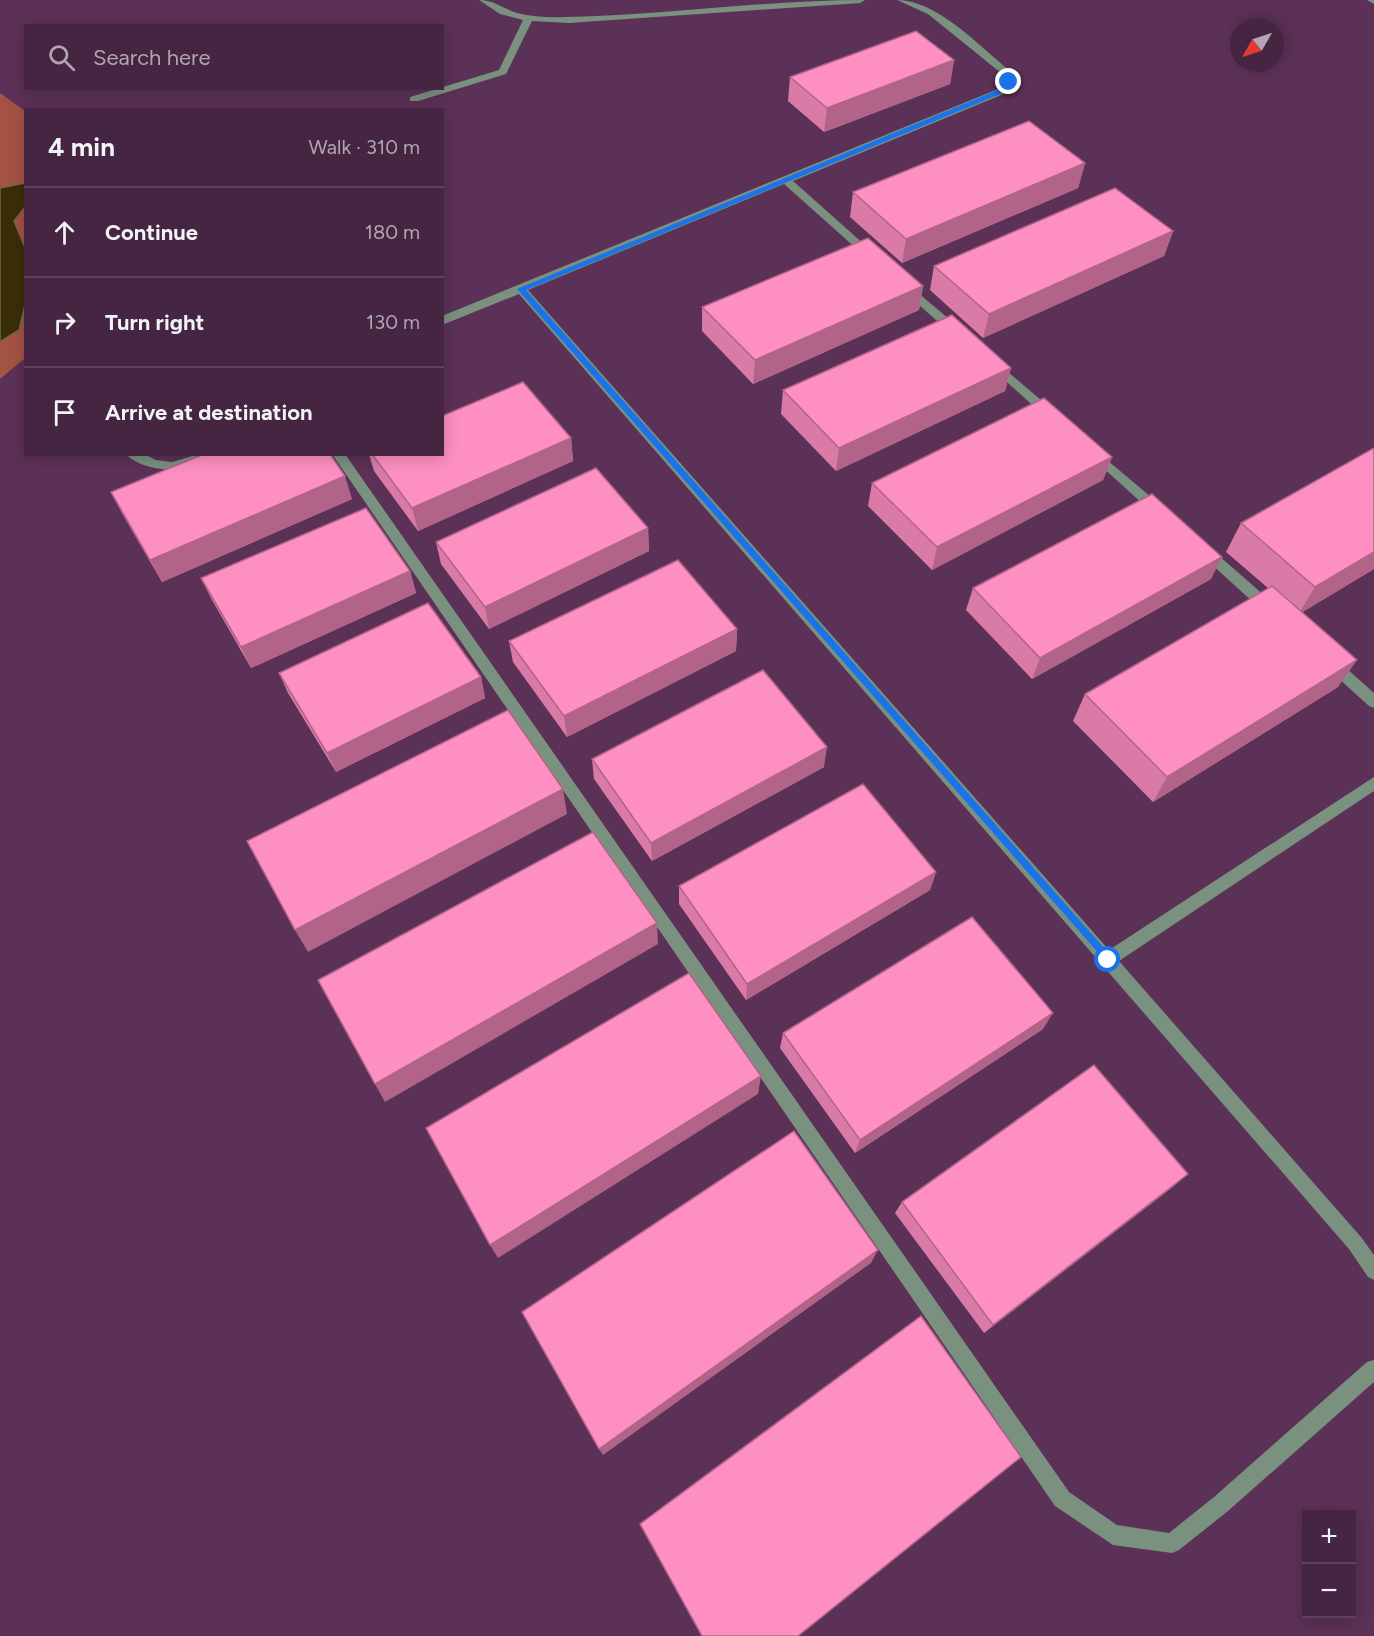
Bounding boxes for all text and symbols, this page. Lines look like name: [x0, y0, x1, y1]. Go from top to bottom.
north arrow: [1230, 18, 1284, 72]
search box: [24, 24, 444, 90]
icon: search: [45, 41, 78, 74]
text: Search here: [93, 44, 211, 71]
route end: [995, 68, 1021, 94]
text: 4 min: [48, 131, 115, 163]
text: Walk · 310 m: [308, 135, 420, 159]
icon: ahead: [48, 216, 81, 249]
text: Continue: [105, 219, 198, 246]
text: 180 m: [365, 220, 420, 244]
icon: right: [48, 306, 81, 339]
text: Turn right: [105, 309, 204, 336]
text: 130 m: [366, 310, 420, 334]
icon: arrive: [48, 396, 81, 429]
text: Arrive at destination: [105, 399, 313, 426]
route start: [1094, 946, 1120, 972]
map controls: [1302, 1510, 1356, 1618]
button: +: [1302, 1510, 1356, 1564]
button: −: [1302, 1564, 1356, 1618]

